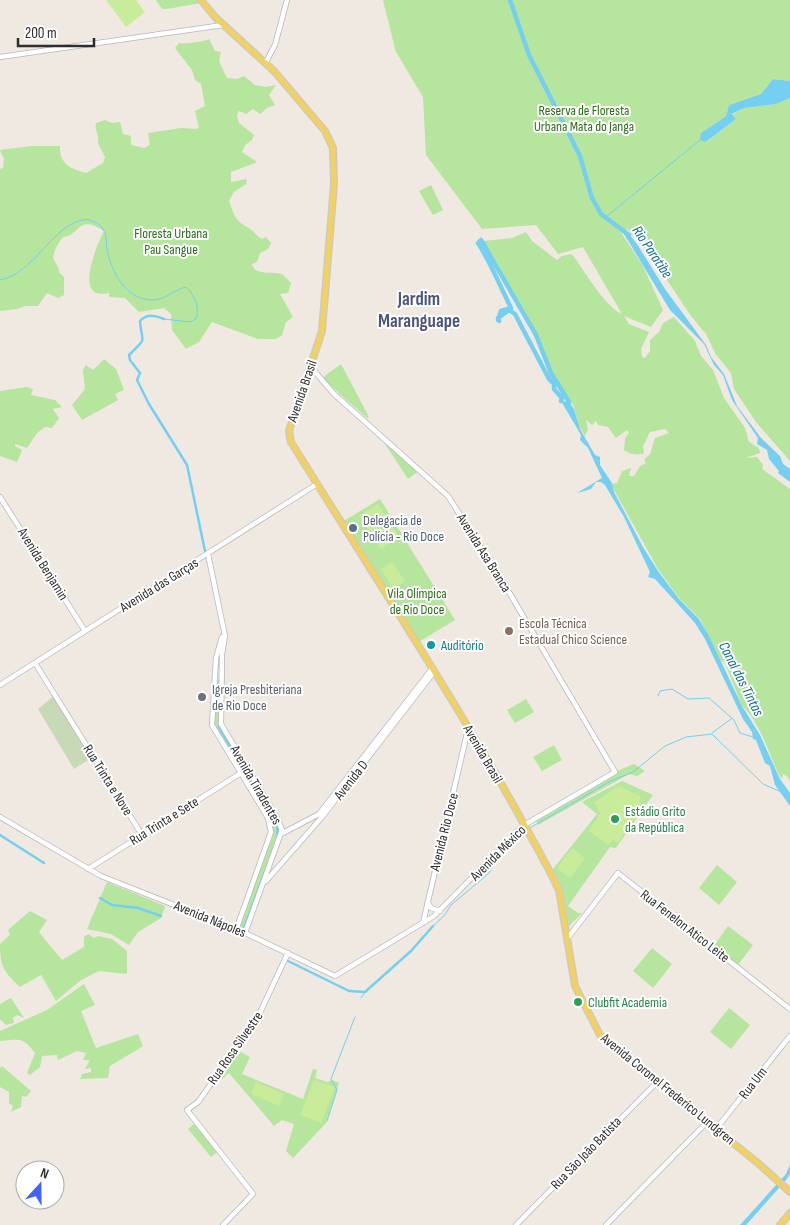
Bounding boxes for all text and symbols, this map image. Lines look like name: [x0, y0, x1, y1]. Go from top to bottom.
scale bar: [18, 15, 94, 47]
text: 200 m: [25, 24, 57, 43]
park label: Reserva de Floresta Urbana Mata do Janga: [534, 102, 634, 135]
water label: Rio Paratibe: [628, 222, 677, 282]
park label: Floresta Urbana Pau Sangue: [134, 225, 208, 258]
district label: Jardim Maranguape: [378, 288, 460, 333]
street label: Avenida Brasil: [283, 358, 321, 425]
street label: Avenida Asa Branca: [453, 510, 515, 596]
place label: Delegacia de Polícia - Rio Doce: [363, 512, 444, 545]
marker: Delegacia de Polícia - Rio Doce: [347, 522, 359, 534]
street label: Avenida Benjamin: [13, 524, 72, 603]
street label: Avenida das Garças: [116, 554, 201, 616]
park label: Vila Olímpica de Rio Doce: [387, 585, 447, 618]
place label: Escola Técnica Estadual Chico Science: [519, 615, 627, 648]
marker: Escola Técnica Estadual Chico Science: [503, 625, 515, 637]
place label: Auditório: [440, 637, 484, 654]
marker: Auditório: [425, 639, 437, 651]
water label: Canal das Tintas: [714, 639, 768, 720]
place label: Igreja Presbiteriana de Rio Doce: [212, 681, 302, 714]
marker: Igreja Presbiteriana de Rio Doce: [196, 691, 208, 703]
street label: Avenida Brasil: [459, 721, 506, 786]
street label: Rua Trinta e Nove: [79, 741, 137, 819]
street label: Avenida Tiradentes: [226, 741, 286, 828]
street label: Avenida D: [330, 757, 372, 804]
street label: Avenida Rio Doce: [426, 791, 462, 874]
street label: Rua Trinta e Sete: [126, 793, 202, 849]
place label: Estádio Grito da República: [625, 803, 686, 836]
marker: Estádio Grito da República: [609, 813, 621, 825]
street label: Avenida México: [466, 821, 530, 885]
street label: Rua Fenelon Atico Leite: [637, 886, 733, 966]
street label: Avenida Nápoles: [171, 896, 249, 941]
place label: Clubfit Academia: [588, 994, 667, 1011]
marker: Clubfit Academia: [572, 996, 584, 1008]
street label: Rua Rosa Silvestre: [204, 1008, 266, 1088]
street label: Avenida Coronel Frederico Lundgren: [597, 1029, 738, 1148]
street label: Rua Um: [735, 1064, 771, 1102]
street label: Rua São João Batista: [547, 1113, 625, 1193]
north arrow: [15, 1160, 65, 1210]
text: N: [38, 1164, 51, 1183]

